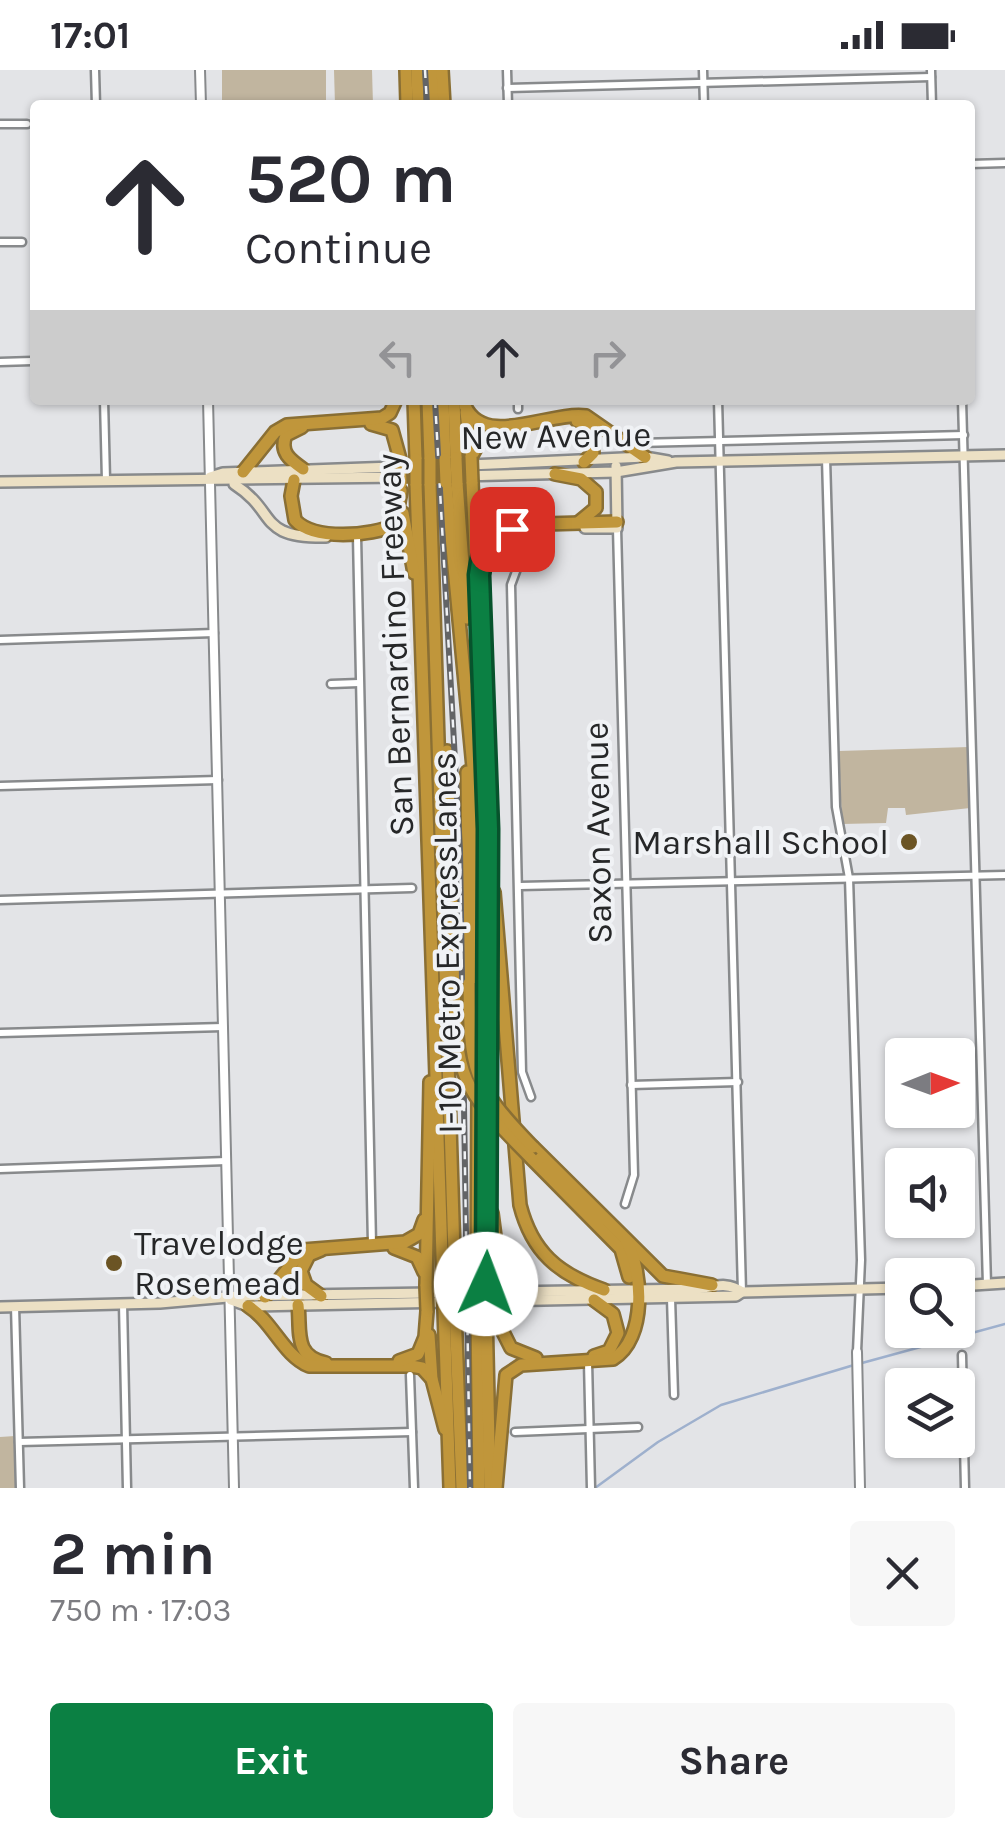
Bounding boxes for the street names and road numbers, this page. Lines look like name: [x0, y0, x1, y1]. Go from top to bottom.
street label: New Avenue: [460, 414, 652, 458]
street label: San Bernardino Freeway: [368, 453, 422, 837]
street label: Saxon Avenue: [576, 722, 620, 944]
street label: I-10 Metro ExpressLanes: [423, 752, 471, 1134]

